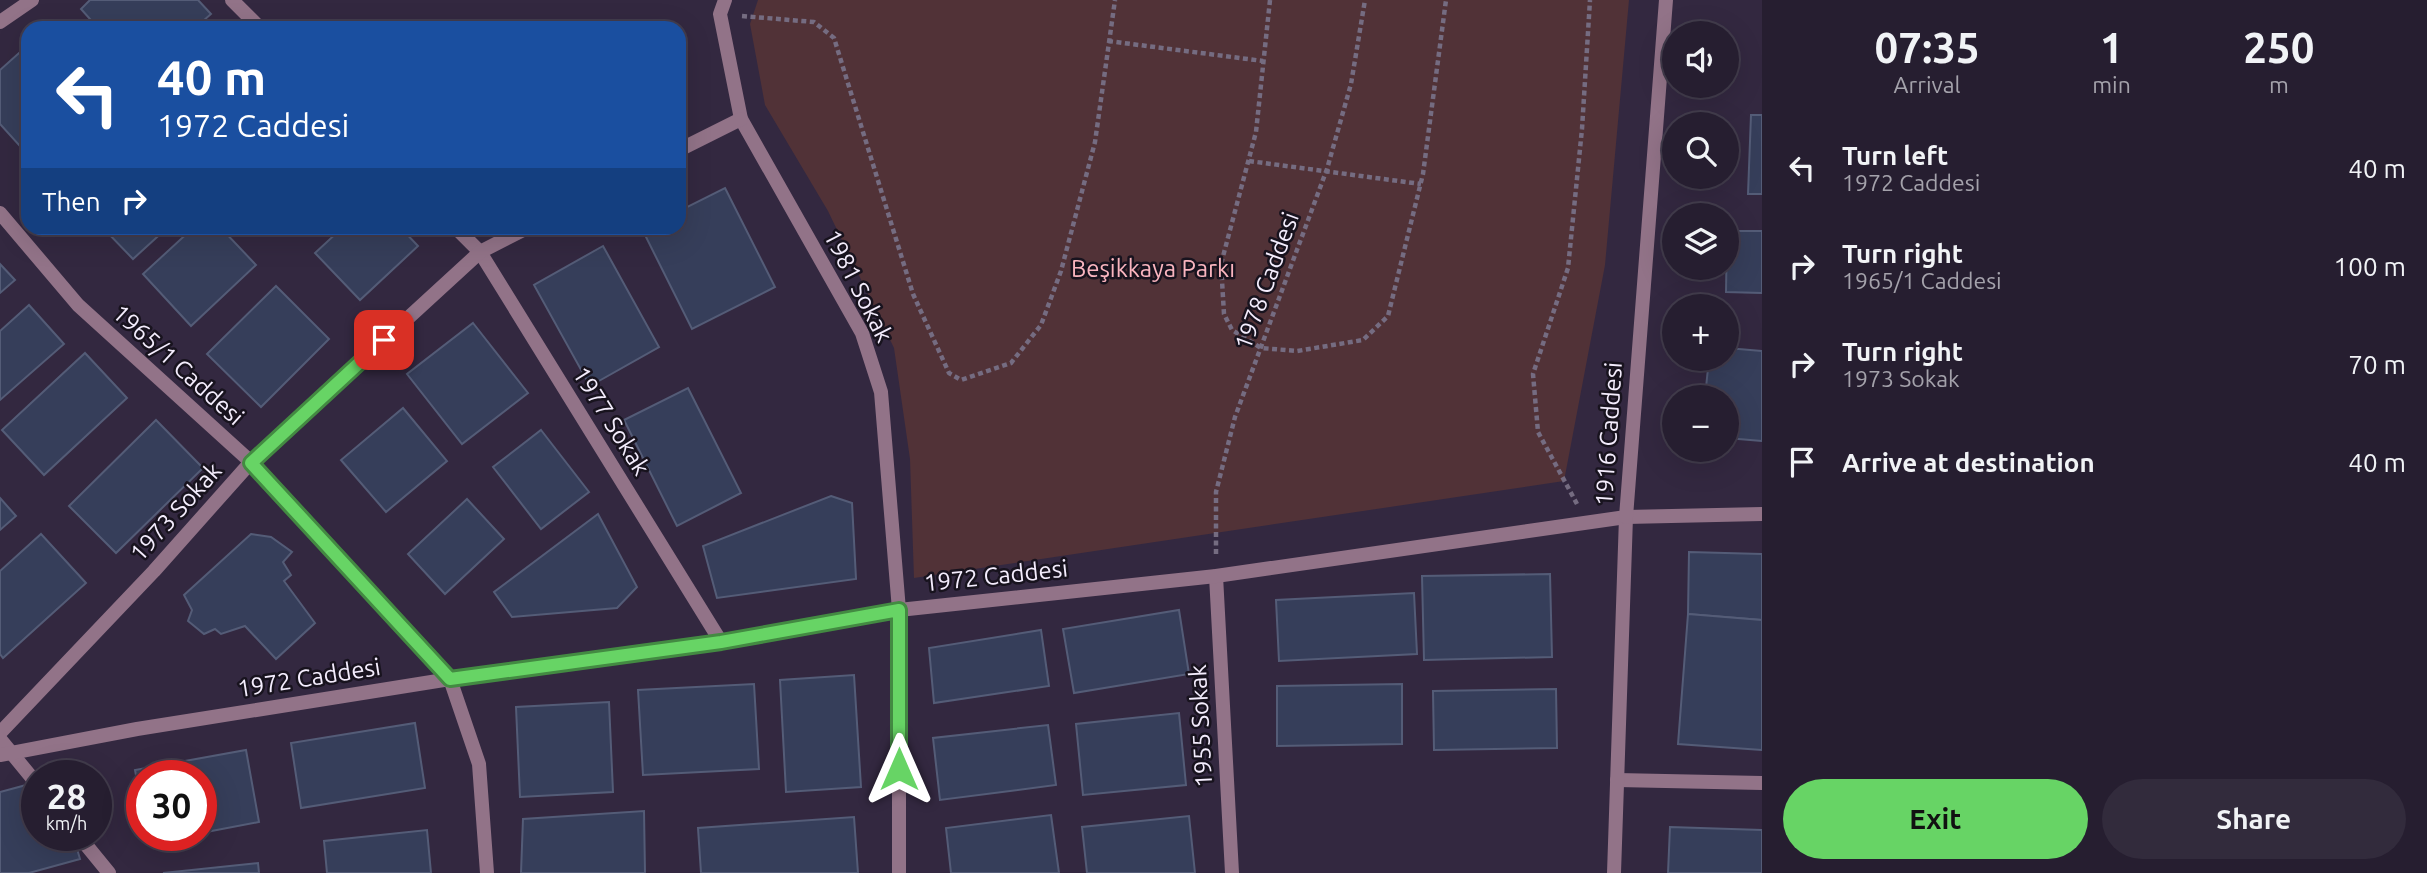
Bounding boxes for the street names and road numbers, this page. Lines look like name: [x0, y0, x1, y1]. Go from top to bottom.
street label: 1978 Caddesi: [1229, 208, 1304, 353]
street label: 1981 Sokak: [819, 225, 898, 347]
street label: 1965/1 Caddesi: [107, 299, 249, 430]
street label: 1916 Caddesi: [1590, 361, 1627, 507]
street label: 1977 Sokak: [567, 362, 655, 480]
street label: 1973 Sokak: [125, 457, 227, 566]
street label: 1972 Caddesi: [923, 555, 1069, 596]
street label: 1972 Caddesi: [236, 653, 382, 702]
street label: 1955 Sokak: [1184, 664, 1217, 788]

